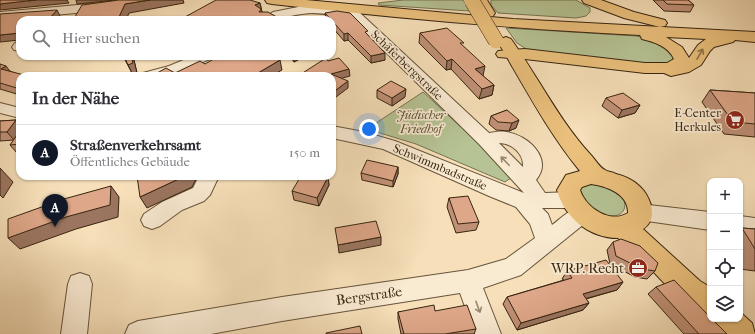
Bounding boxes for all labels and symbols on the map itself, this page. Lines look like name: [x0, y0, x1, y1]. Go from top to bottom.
street label: Schäferbergstraße: [368, 27, 446, 103]
one-way arrow: [696, 48, 704, 60]
place label: E-Center Herkules: [674, 106, 722, 134]
park label: Jüdischer Friedhof: [397, 108, 447, 136]
supermarket icon: E-Center Herkules: [724, 109, 746, 131]
your location: [359, 119, 379, 139]
street label: Schwimmbadstraße: [391, 141, 489, 193]
one-way arrow: [500, 156, 510, 166]
pin: A: [42, 194, 68, 227]
office icon: WRP. Recht: [627, 257, 649, 279]
place label: WRP. Recht: [550, 260, 624, 277]
street label: Bergstraße: [335, 283, 403, 309]
one-way arrow: [475, 301, 483, 313]

